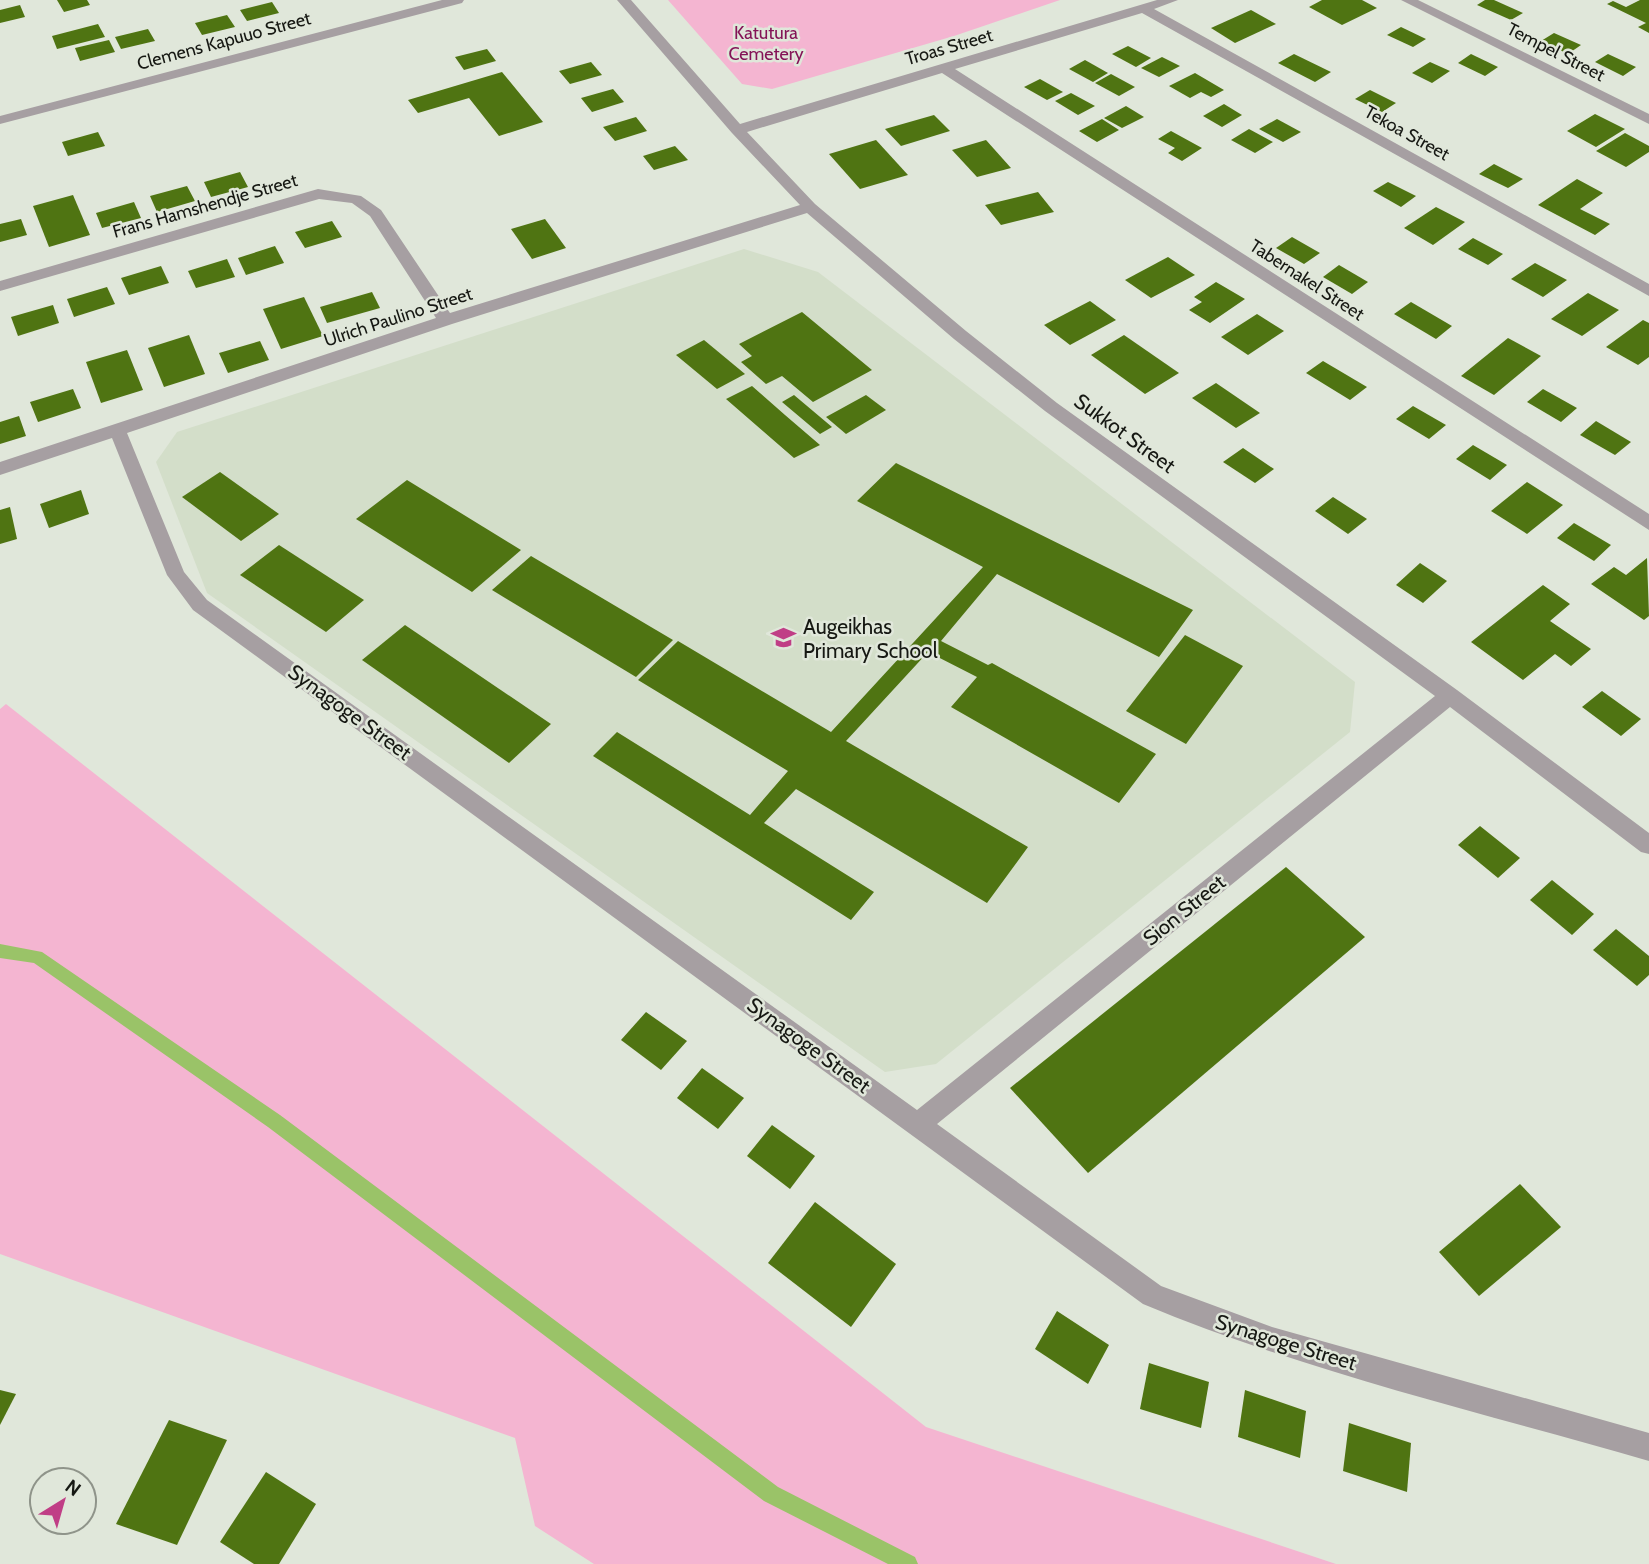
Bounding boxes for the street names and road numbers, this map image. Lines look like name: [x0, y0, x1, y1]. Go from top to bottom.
street label: Clemens Kapuuo Street: [135, 7, 313, 75]
street label: Tempel Street: [1503, 18, 1609, 86]
street label: Troas Street: [903, 24, 995, 70]
street label: Tekoa Street: [1361, 101, 1453, 165]
street label: Frans Hamshendje Street: [110, 169, 300, 243]
street label: Tabernakel Street: [1246, 235, 1368, 325]
street label: Ulrich Paulino Street: [321, 283, 475, 351]
street label: Sukkot Street: [1070, 388, 1180, 478]
street label: Synagoge Street: [283, 659, 417, 765]
street label: Sion Street: [1138, 869, 1230, 951]
street label: Synagoge Street: [742, 992, 876, 1098]
street label: Synagoge Street: [1212, 1309, 1360, 1375]

